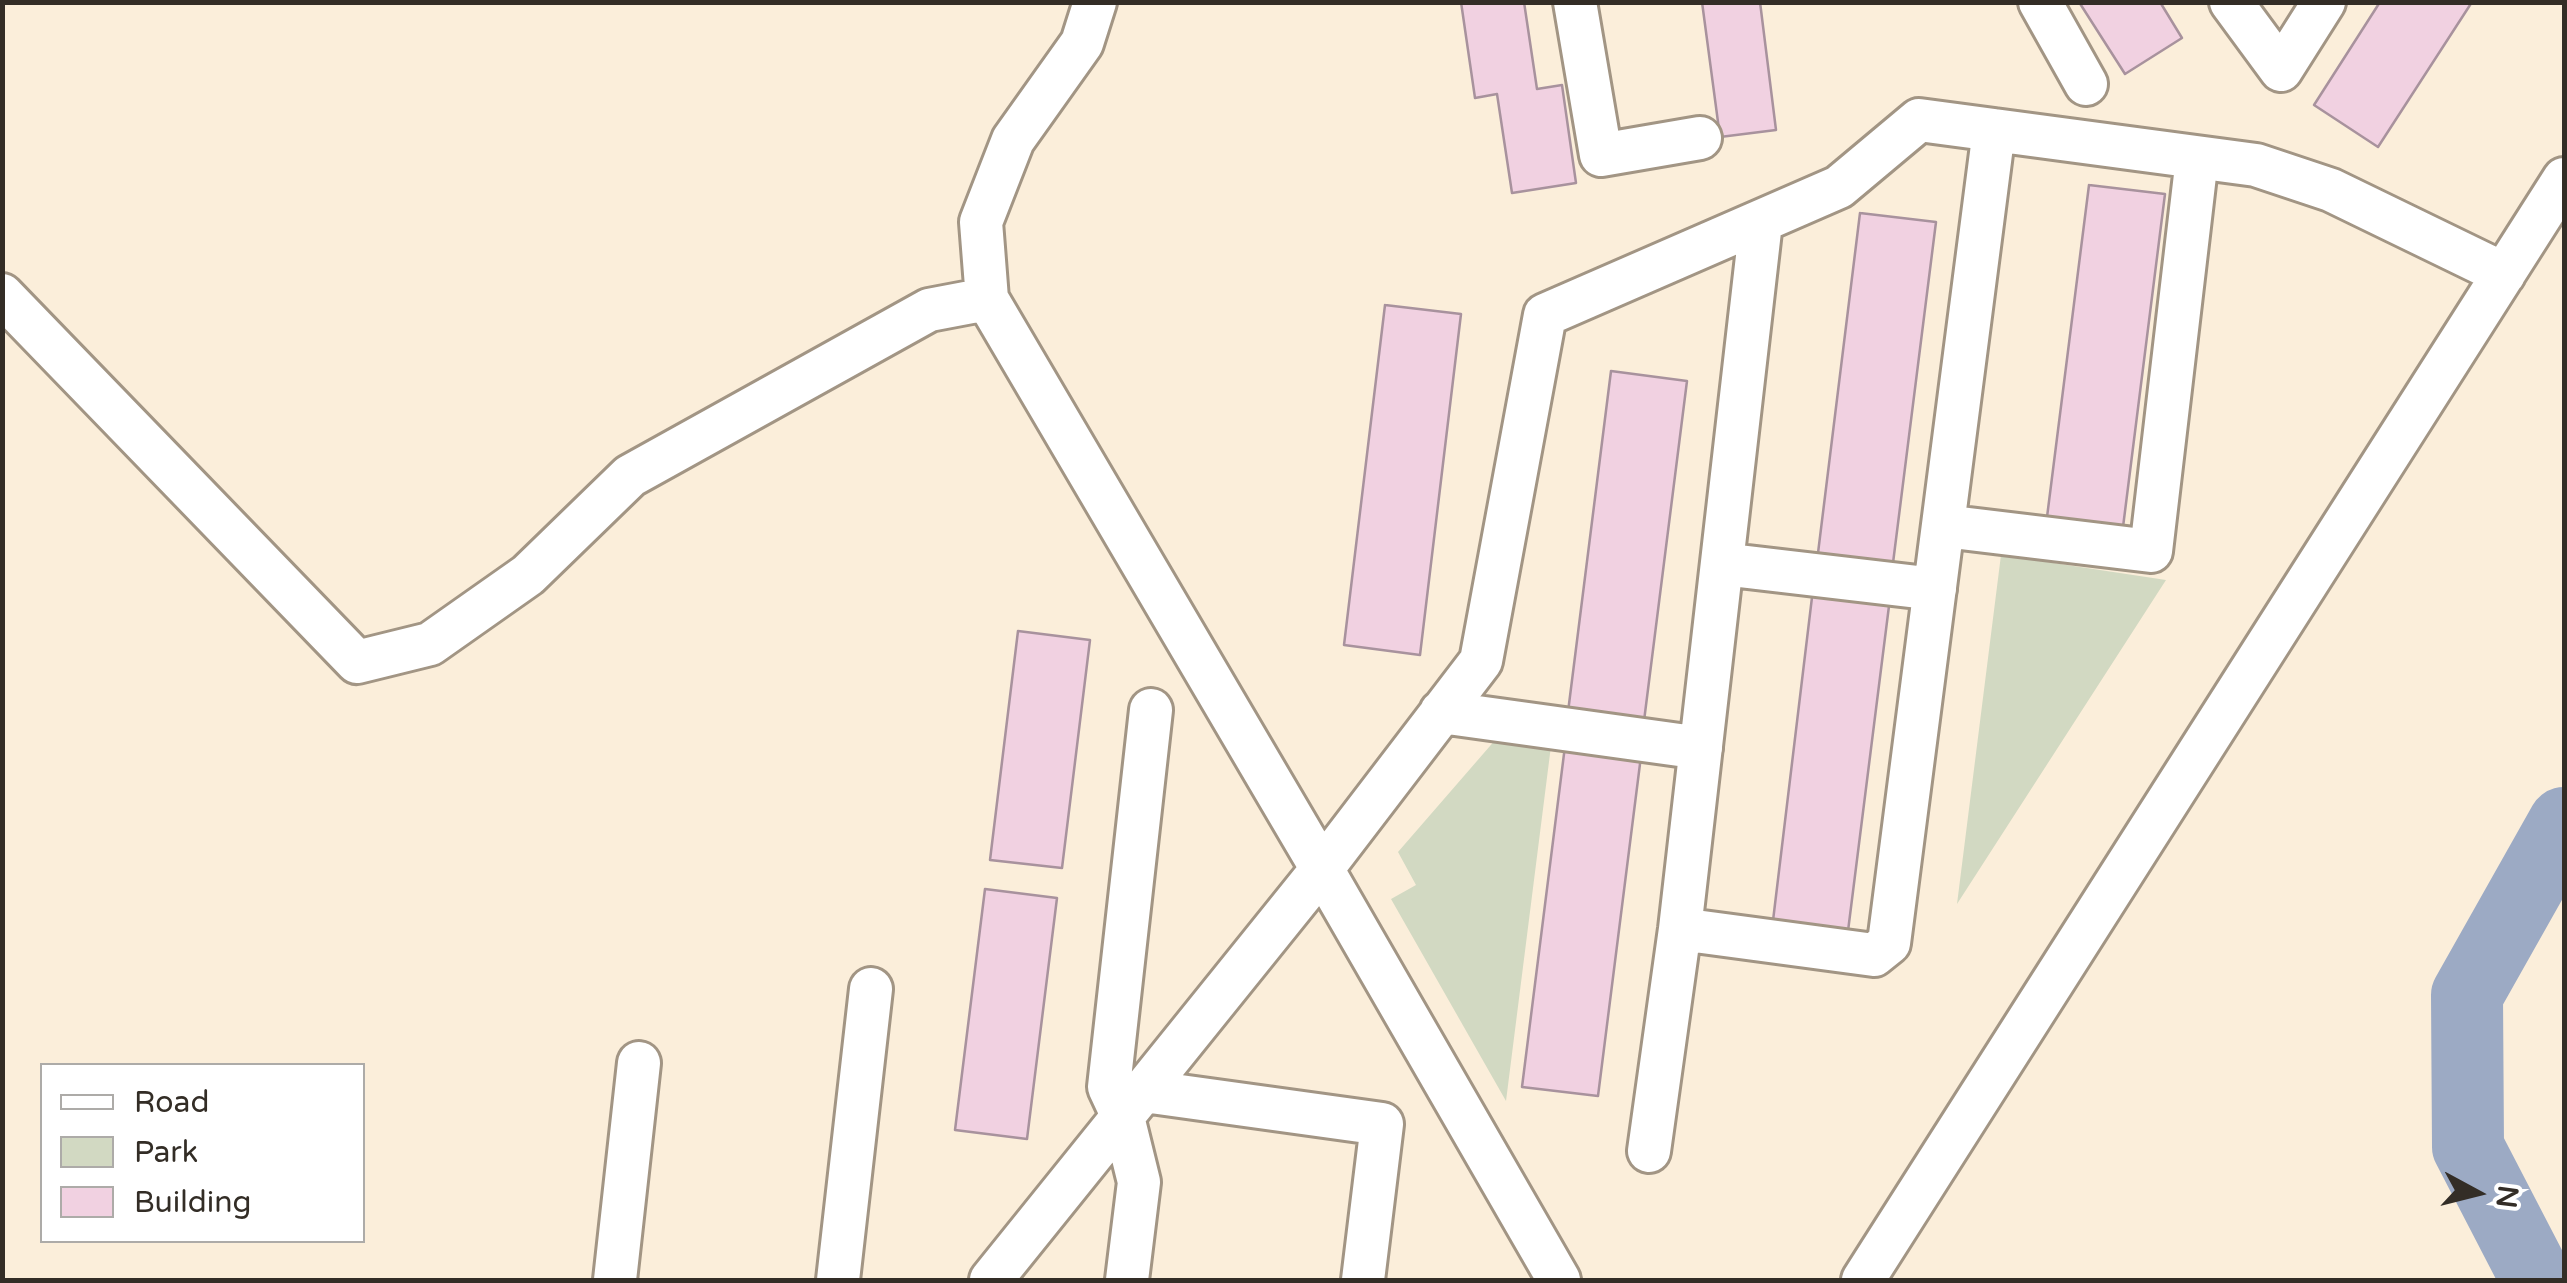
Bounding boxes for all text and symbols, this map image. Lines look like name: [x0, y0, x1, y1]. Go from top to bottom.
legend: [40, 1063, 365, 1243]
text: Road: [134, 1084, 209, 1121]
text: Park: [134, 1134, 198, 1171]
north arrow: [2427, 1143, 2527, 1243]
text: N: [2489, 1183, 2525, 1210]
text: Building: [134, 1184, 251, 1221]

